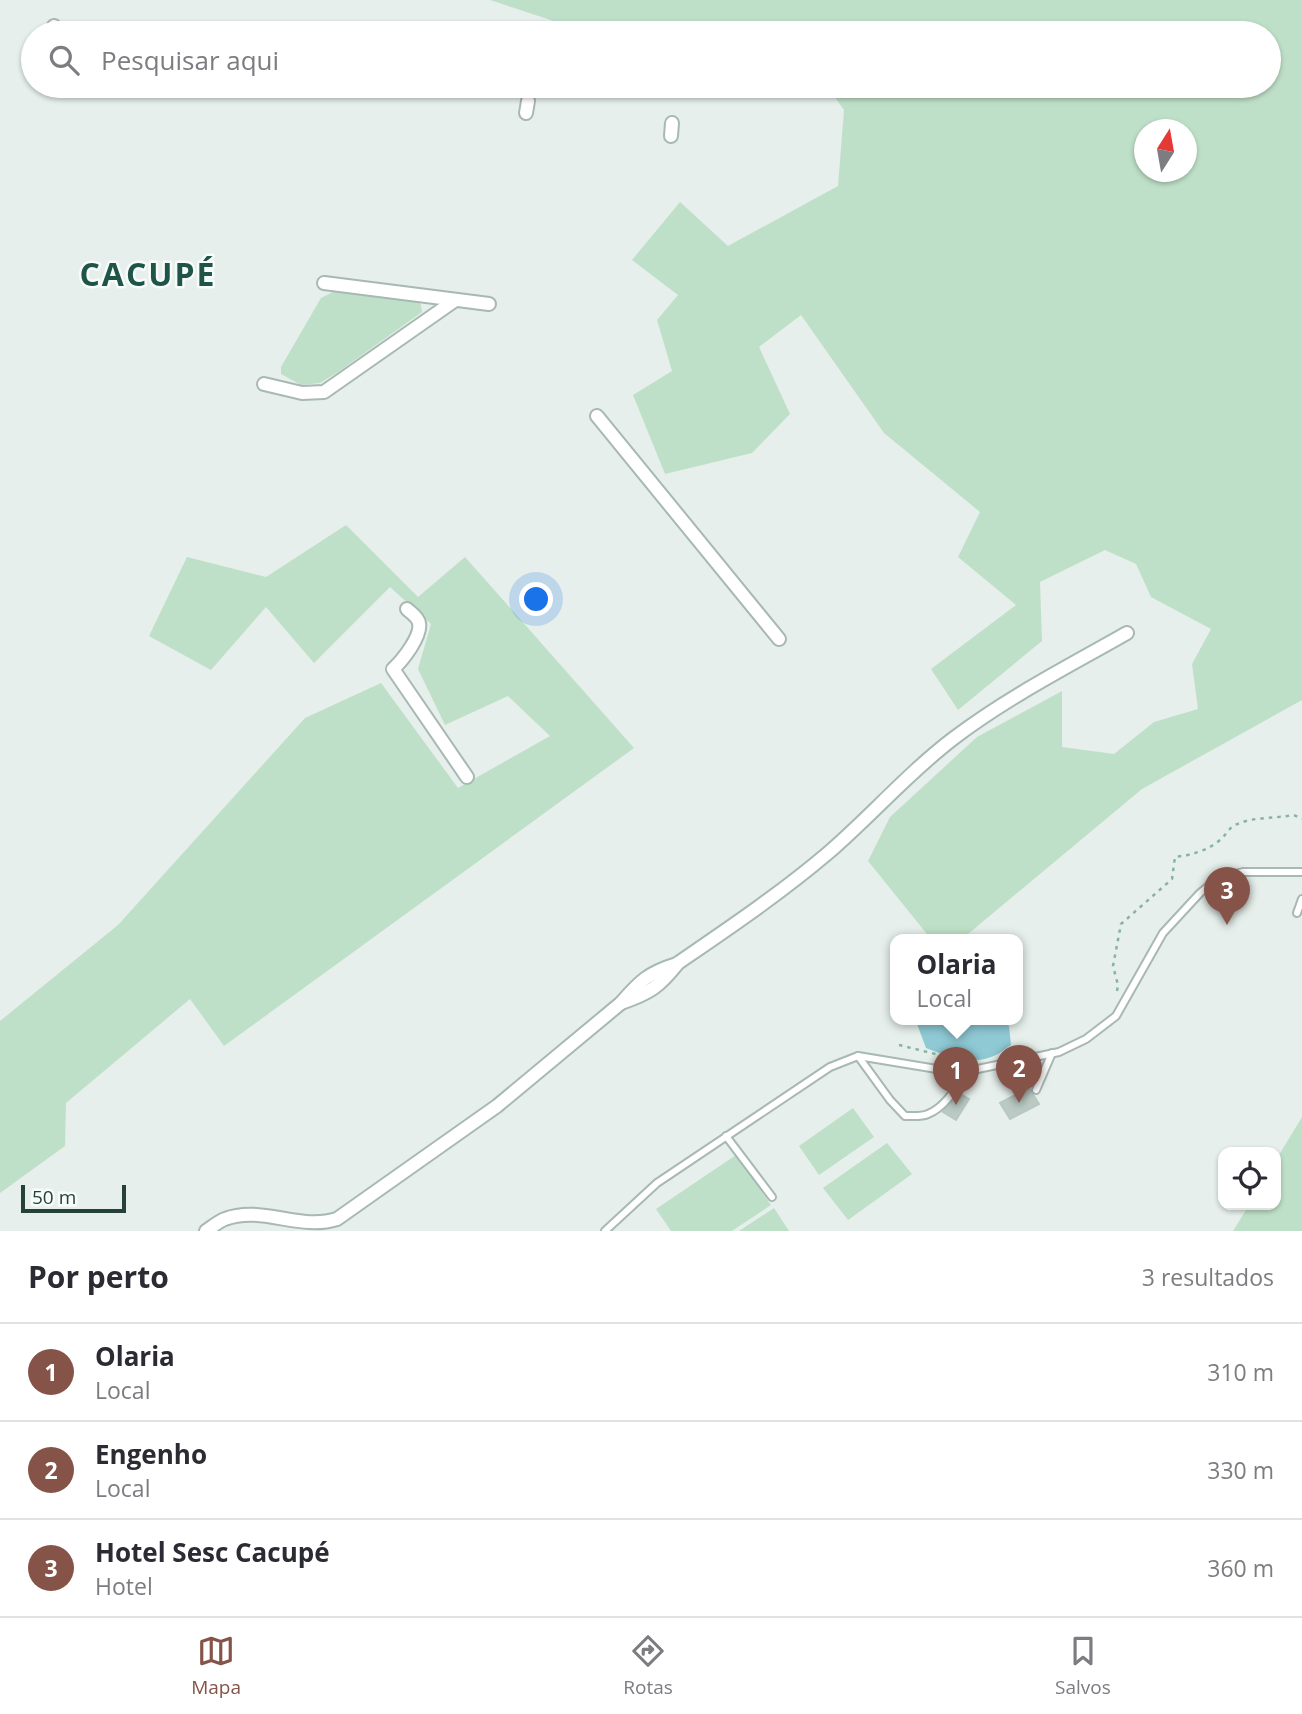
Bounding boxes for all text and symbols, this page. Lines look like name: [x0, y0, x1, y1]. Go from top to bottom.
search box: [21, 21, 1281, 98]
icon: search: [45, 41, 83, 79]
text: Pesquisar aqui: [101, 42, 279, 78]
north arrow: [1134, 119, 1197, 182]
district label: CACUPÉ: [79, 252, 217, 295]
your location: [519, 582, 553, 616]
pin: 3: [1204, 867, 1250, 925]
popup: [890, 934, 1023, 1025]
text: Olaria: [917, 946, 996, 982]
text: Local: [917, 982, 972, 1014]
pin: 2: [996, 1045, 1042, 1103]
pin: 1: [933, 1047, 979, 1105]
map controls: [1218, 1147, 1281, 1210]
button: locate: [1218, 1147, 1281, 1210]
scale bar: [21, 1182, 126, 1214]
text: 50 m: [32, 1184, 76, 1210]
text: Por perto: [28, 1256, 169, 1297]
text: 3 resultados: [1142, 1261, 1274, 1293]
text: Olaria: [95, 1338, 175, 1374]
text: 1: [44, 1356, 58, 1388]
text: 310 m: [1207, 1356, 1274, 1388]
text: Local: [95, 1374, 150, 1406]
text: Engenho: [95, 1436, 207, 1472]
text: 2: [44, 1454, 58, 1486]
text: 330 m: [1207, 1454, 1274, 1486]
text: Local: [95, 1472, 150, 1504]
text: Hotel Sesc Cacupé: [95, 1534, 330, 1570]
text: 3: [44, 1552, 58, 1584]
text: 360 m: [1207, 1552, 1274, 1584]
text: Hotel: [95, 1570, 153, 1602]
tab: Mapa: [191, 1632, 241, 1700]
tab: Rotas: [623, 1632, 673, 1700]
tab: Salvos: [1055, 1632, 1111, 1700]

